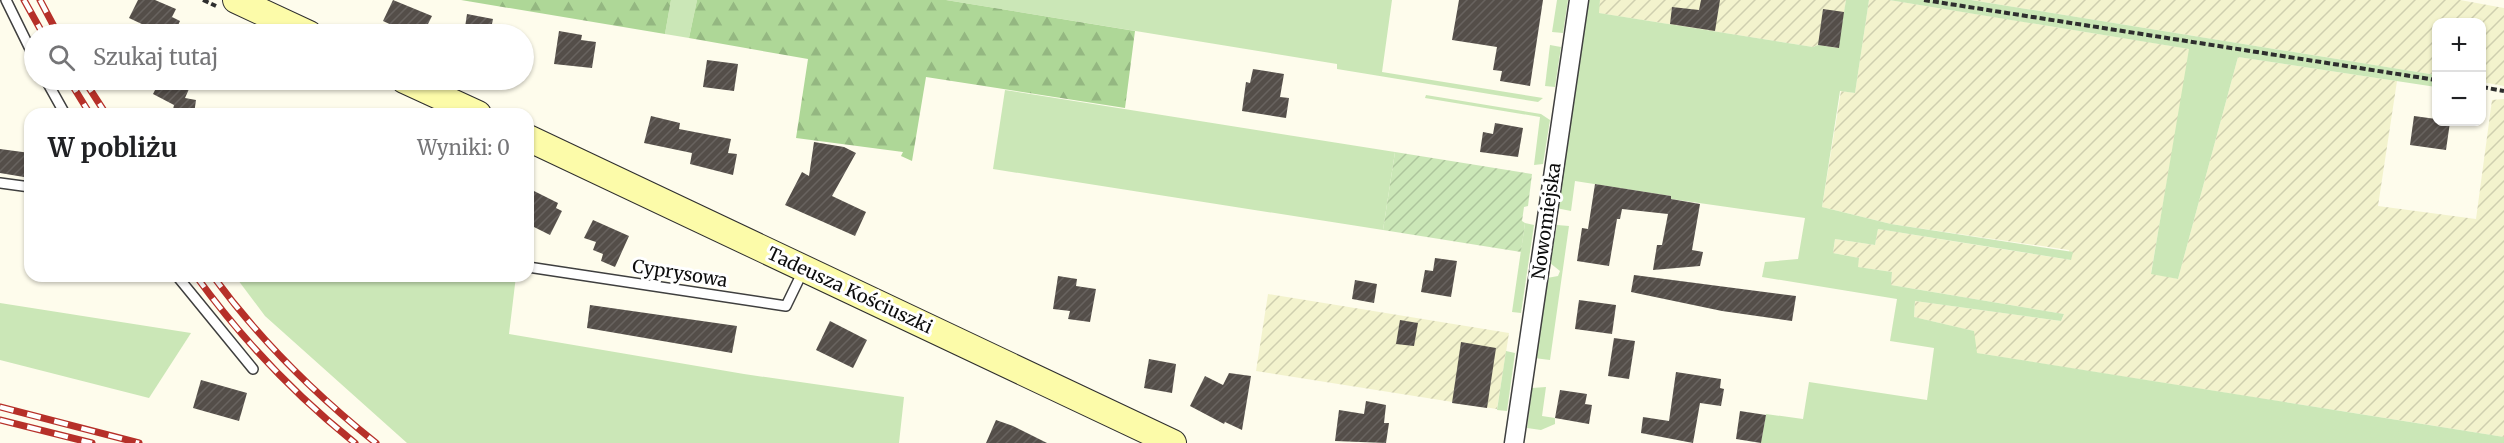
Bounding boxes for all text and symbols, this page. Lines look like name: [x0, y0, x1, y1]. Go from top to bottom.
map controls: [2432, 18, 2486, 126]
button: +: [2432, 18, 2486, 72]
search box: [24, 24, 534, 90]
icon: search: [45, 41, 78, 74]
text: Szukaj tutaj: [93, 43, 218, 71]
button: −: [2432, 72, 2486, 126]
text: W pobliżu: [48, 131, 177, 164]
text: Wyniki: 0: [417, 135, 510, 160]
street label: Nowomiejska: [1526, 161, 1566, 281]
street label: Tadeusza Kościuszki: [764, 242, 937, 339]
street label: Cyprysowa: [631, 254, 730, 292]

